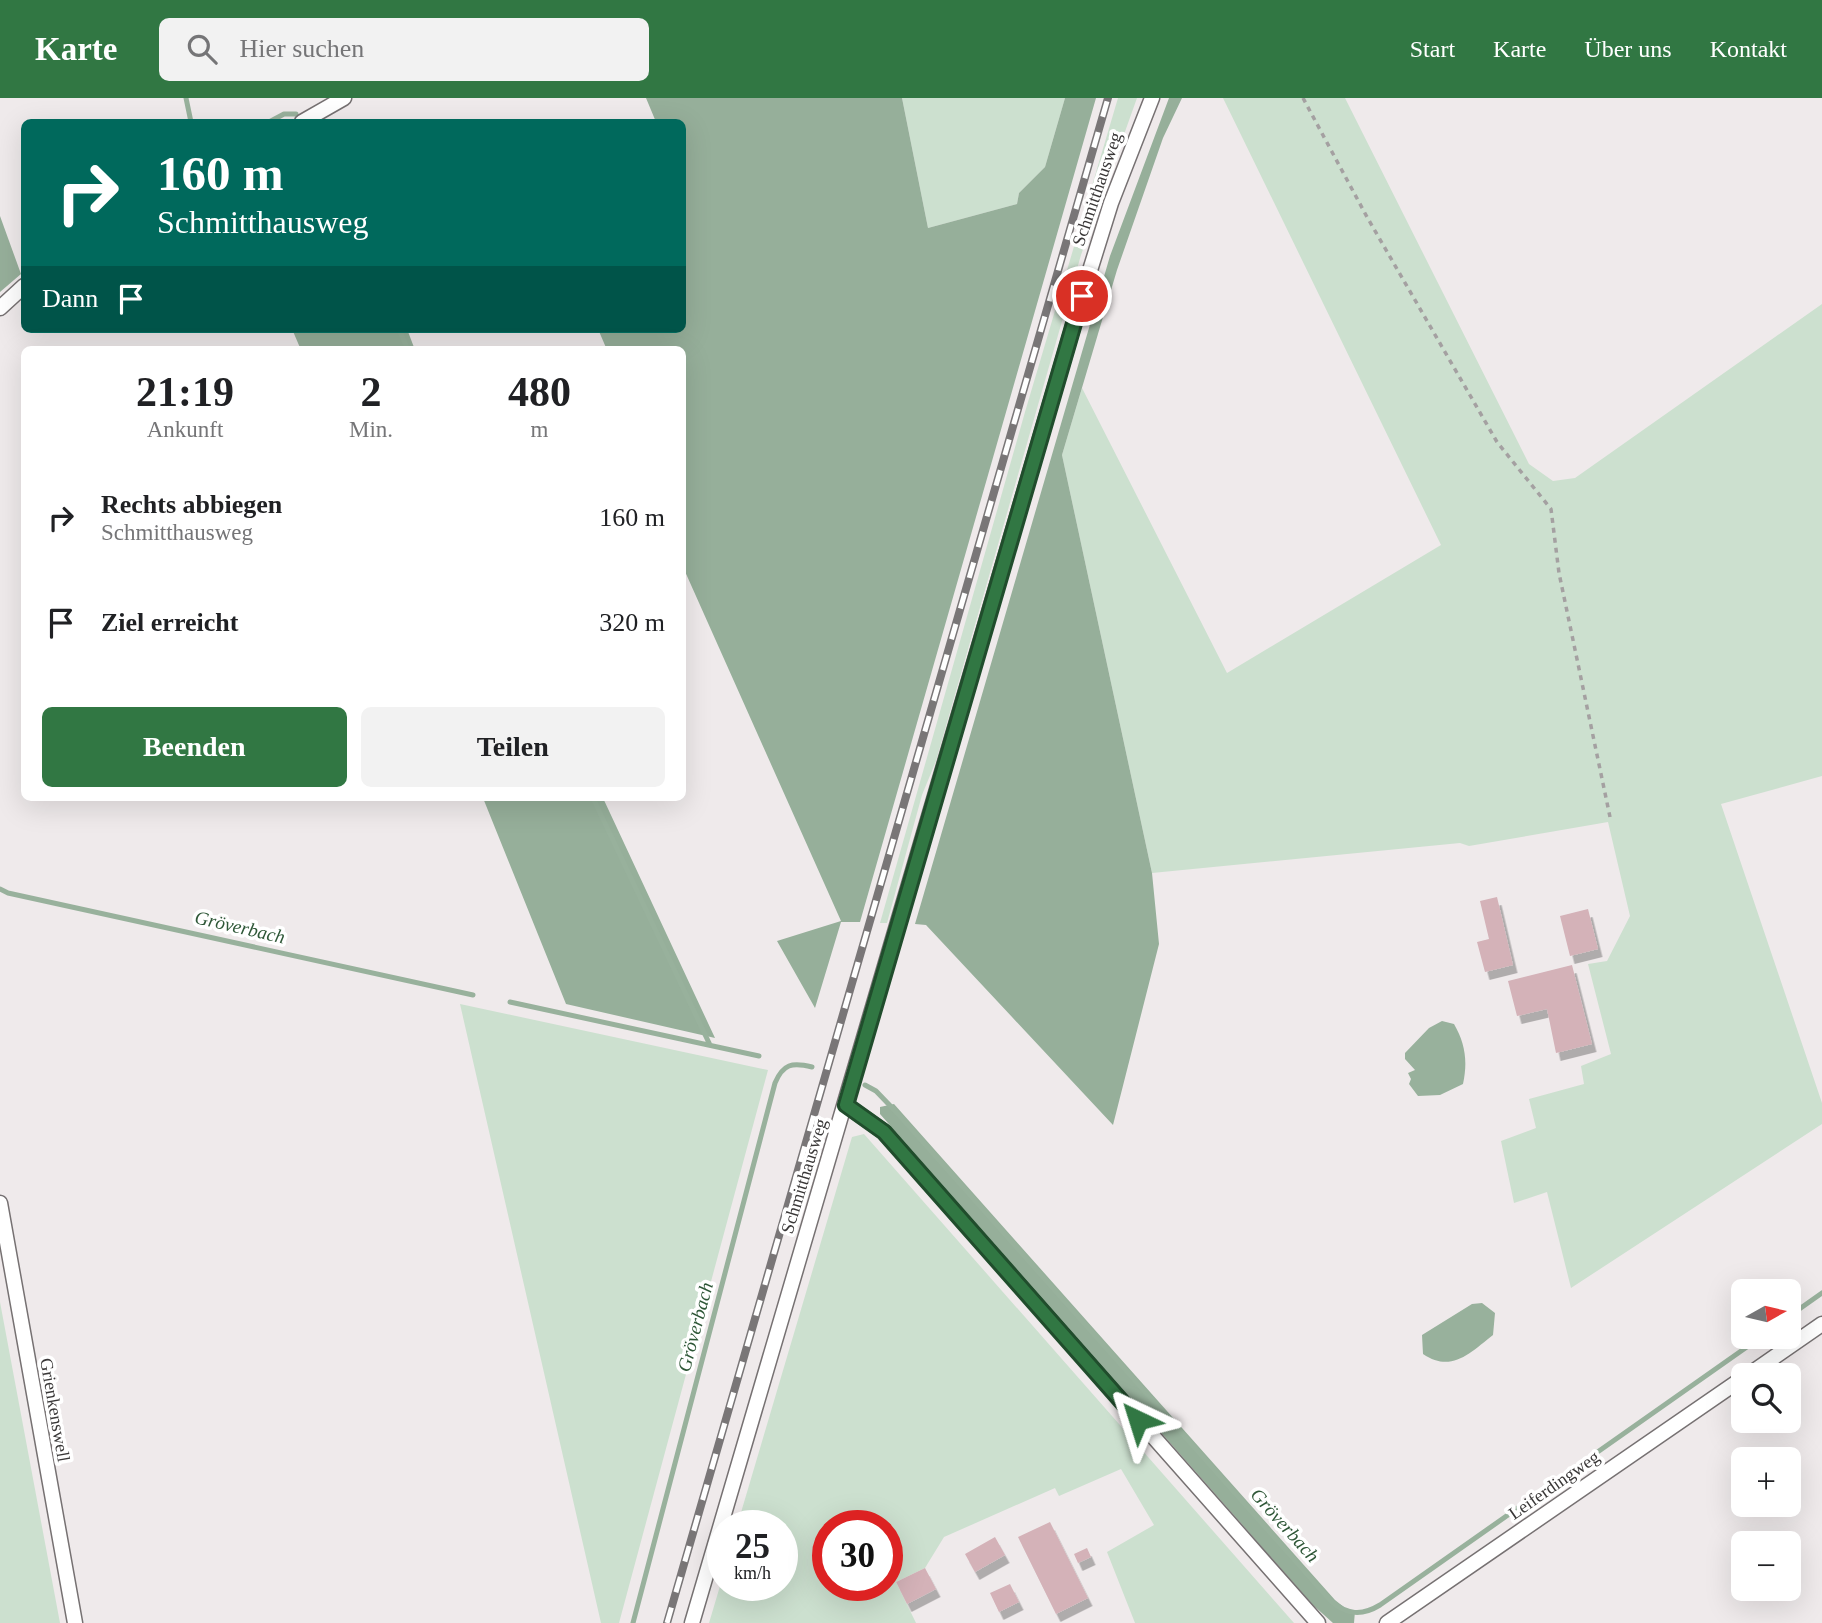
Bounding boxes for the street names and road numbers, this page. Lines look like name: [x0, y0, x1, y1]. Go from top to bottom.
street label: Schmitthausweg: [1068, 129, 1126, 249]
street label: Schmitthausweg: [777, 1116, 831, 1236]
street label: Grienkenswell: [36, 1357, 74, 1463]
street label: Leiferdingweg: [1505, 1446, 1603, 1524]

